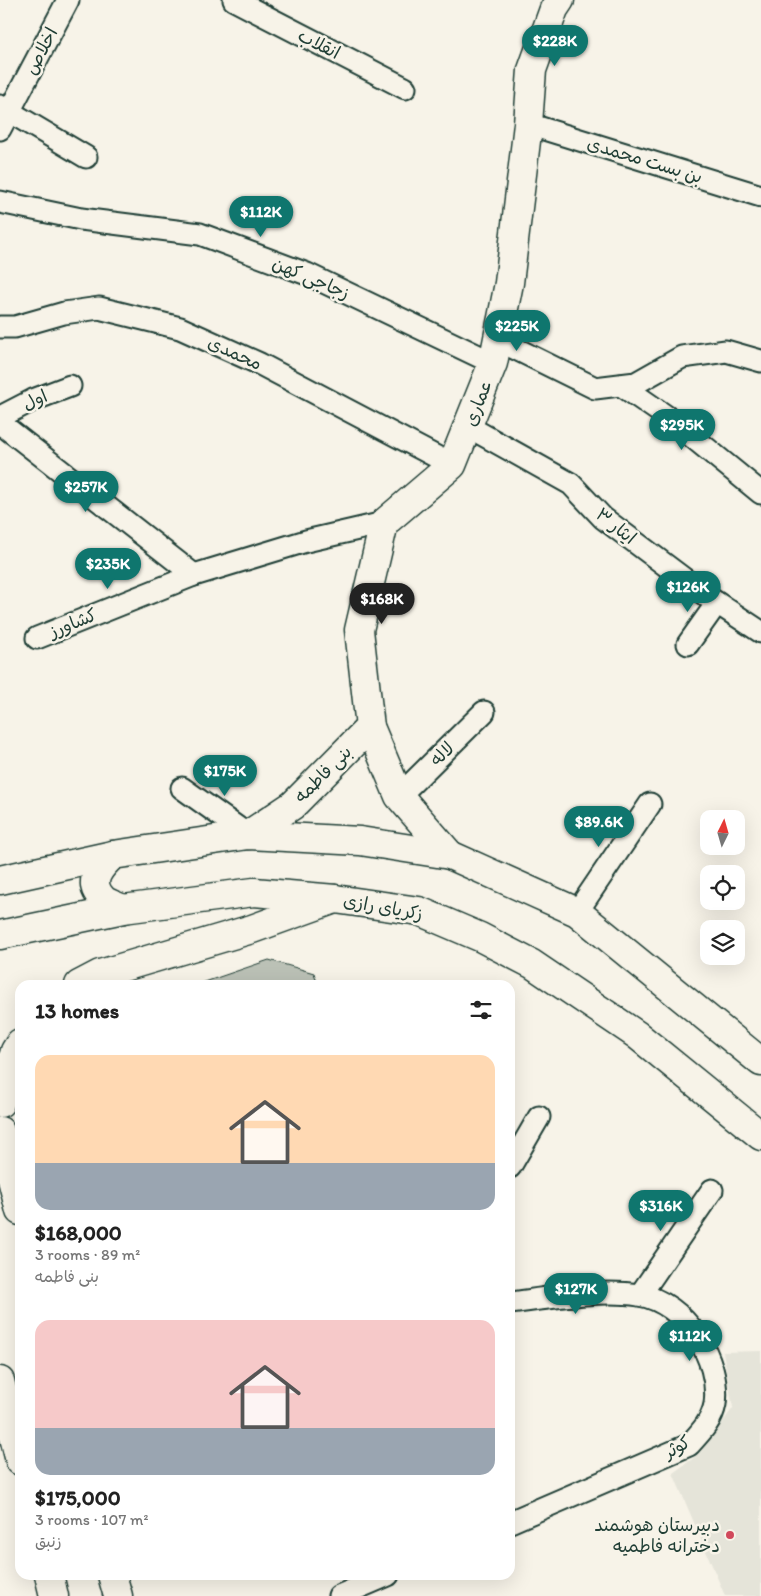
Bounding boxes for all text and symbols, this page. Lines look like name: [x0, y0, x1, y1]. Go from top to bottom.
street label: اخلاص: [20, 24, 62, 78]
street label: انقلاب: [294, 24, 344, 64]
pin: $228K: [520, 24, 590, 67]
text: $228K: [533, 31, 577, 50]
street label: بن بست محمدی: [585, 132, 705, 188]
pin: $112K: [226, 196, 296, 238]
text: $112K: [240, 202, 282, 221]
street label: زجاجی کهن: [269, 252, 353, 304]
pin: $225K: [482, 310, 552, 352]
text: $225K: [495, 316, 539, 335]
street label: محمدی: [204, 331, 266, 375]
street label: عماری: [459, 377, 497, 429]
street label: اول: [19, 385, 51, 415]
pin: $295K: [647, 408, 717, 451]
text: $295K: [660, 415, 704, 434]
pin: $257K: [51, 470, 121, 513]
text: $257K: [64, 477, 108, 496]
street label: ایثار ۳: [591, 503, 641, 549]
pin: $235K: [73, 548, 143, 590]
text: $235K: [86, 554, 130, 573]
pin: $126K: [653, 570, 723, 613]
text: $126K: [667, 577, 709, 596]
pin: $168K: [347, 582, 417, 625]
text: $168K: [361, 589, 404, 608]
street label: کشاورز: [44, 603, 100, 643]
street label: لاله: [425, 737, 459, 771]
street label: بنی فاطمه: [290, 741, 356, 807]
pin: $175K: [190, 754, 260, 797]
text: $175K: [204, 761, 246, 780]
pin: $89.6K: [558, 806, 640, 848]
north arrow: [700, 810, 745, 855]
map controls: [700, 810, 745, 965]
text: $89.6K: [575, 812, 623, 831]
button: locate: [700, 865, 745, 910]
street label: زکریای رازی: [342, 889, 424, 925]
button: layers: [700, 920, 745, 965]
icon: filters: [467, 996, 495, 1024]
text: 13 homes: [35, 998, 119, 1023]
icon: home: [220, 1087, 310, 1177]
pin: $316K: [626, 1190, 696, 1232]
text: $316K: [640, 1196, 682, 1215]
text: $168,000: [35, 1220, 122, 1245]
text: 3 rooms · 89 m²: [35, 1245, 140, 1264]
text: بنی فاطمه: [35, 1267, 99, 1286]
pin: $127K: [541, 1272, 611, 1315]
text: $127K: [555, 1279, 597, 1298]
pin: $112K: [655, 1320, 725, 1362]
text: $112K: [669, 1326, 711, 1345]
icon: home: [220, 1352, 310, 1442]
street label: کوثر: [658, 1431, 695, 1464]
text: $175,000: [35, 1485, 121, 1510]
text: 3 rooms · 107 m²: [35, 1510, 148, 1529]
place label: دبیرستان هوشمند دخترانه فاطمیه: [594, 1514, 720, 1557]
marker: دبیرستان هوشمند دخترانه فاطمیه: [724, 1529, 736, 1541]
text: زنبق: [35, 1532, 62, 1551]

